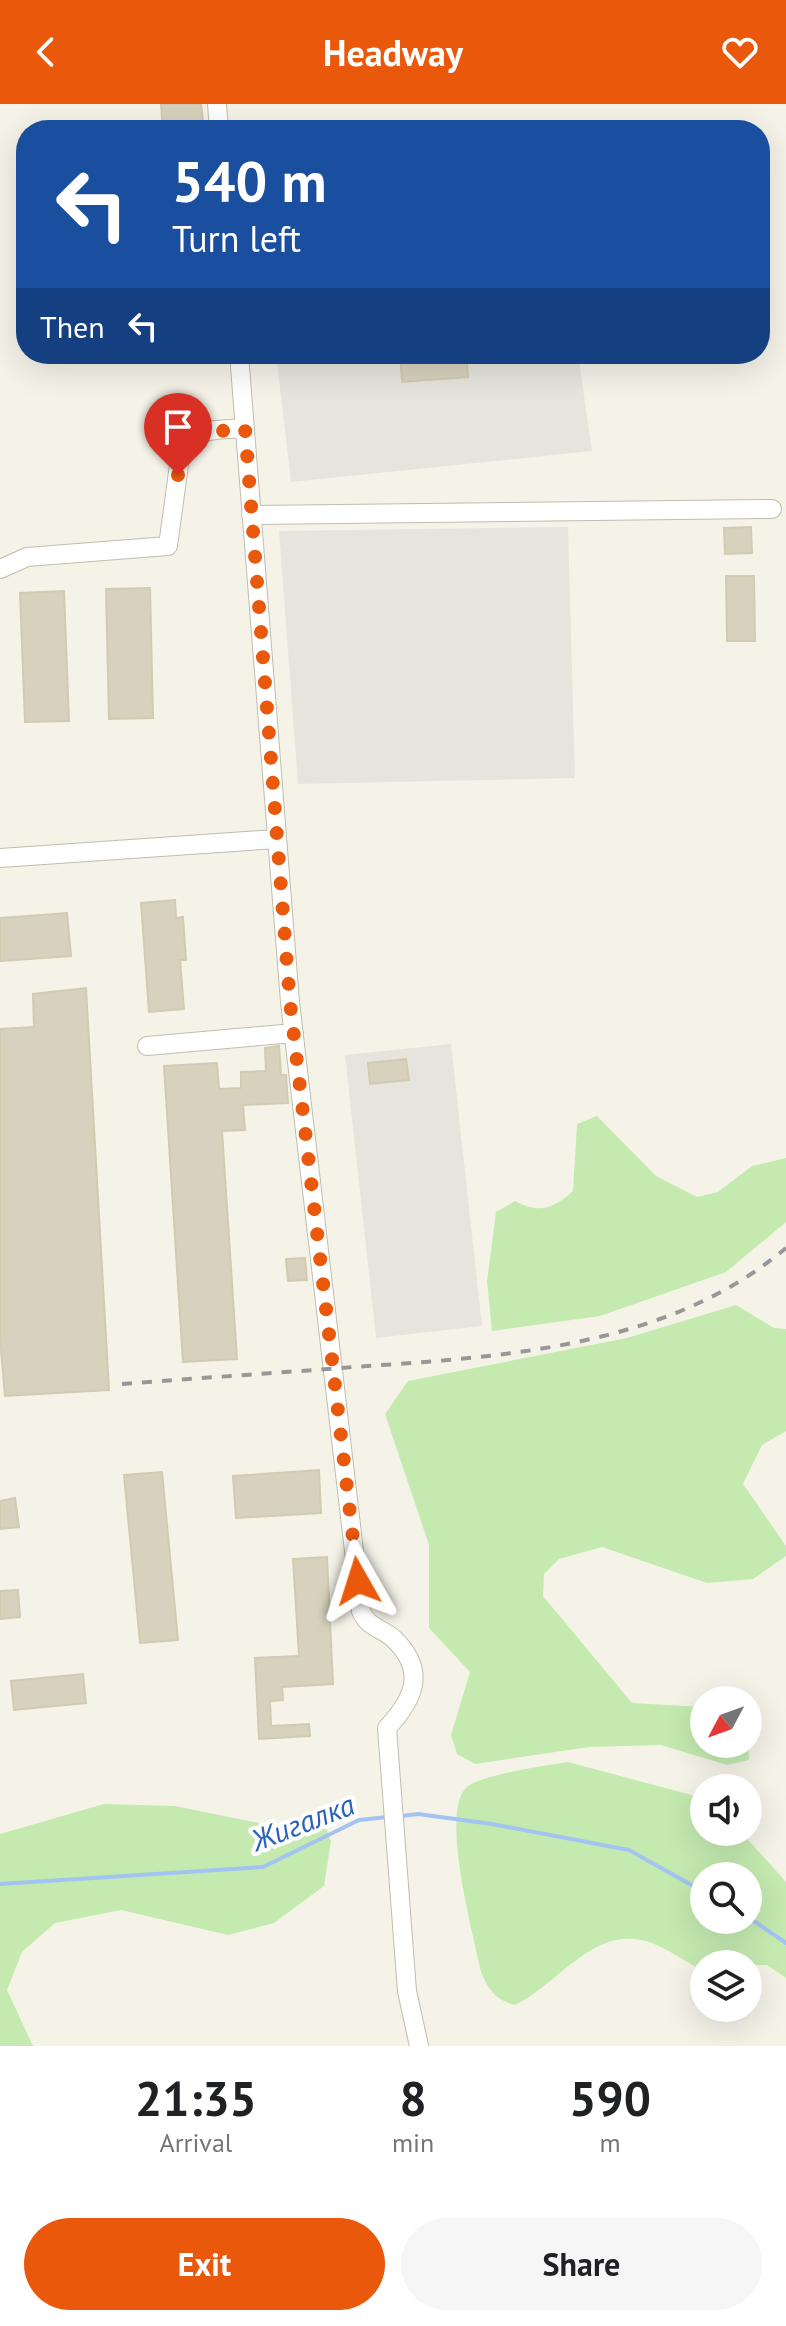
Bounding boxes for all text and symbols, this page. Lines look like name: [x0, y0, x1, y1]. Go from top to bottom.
text: Headway: [323, 29, 463, 76]
icon: back: [24, 30, 68, 74]
icon: heart: [718, 30, 762, 74]
text: 540 m: [172, 145, 327, 217]
icon: left: [40, 152, 144, 256]
text: Turn left: [172, 215, 301, 262]
icon: left: [121, 304, 165, 348]
text: Then: [40, 307, 105, 346]
pin: [144, 393, 212, 475]
icon: arrive: [156, 405, 200, 449]
position arrow: [316, 1539, 400, 1623]
north arrow: [690, 1686, 762, 1758]
map controls: [690, 1686, 762, 2022]
button: sound: [690, 1774, 762, 1846]
water label: Жигалка: [243, 1784, 360, 1860]
button: search: [690, 1862, 762, 1934]
button: layers: [690, 1950, 762, 2022]
text: 21:35: [135, 2067, 257, 2129]
text: 8: [399, 2067, 427, 2129]
text: 590: [569, 2067, 651, 2129]
text: Arrival: [160, 2126, 232, 2159]
text: min: [392, 2126, 434, 2159]
text: m: [600, 2126, 621, 2159]
button: Exit: [24, 2218, 385, 2310]
button: Share: [401, 2218, 762, 2310]

